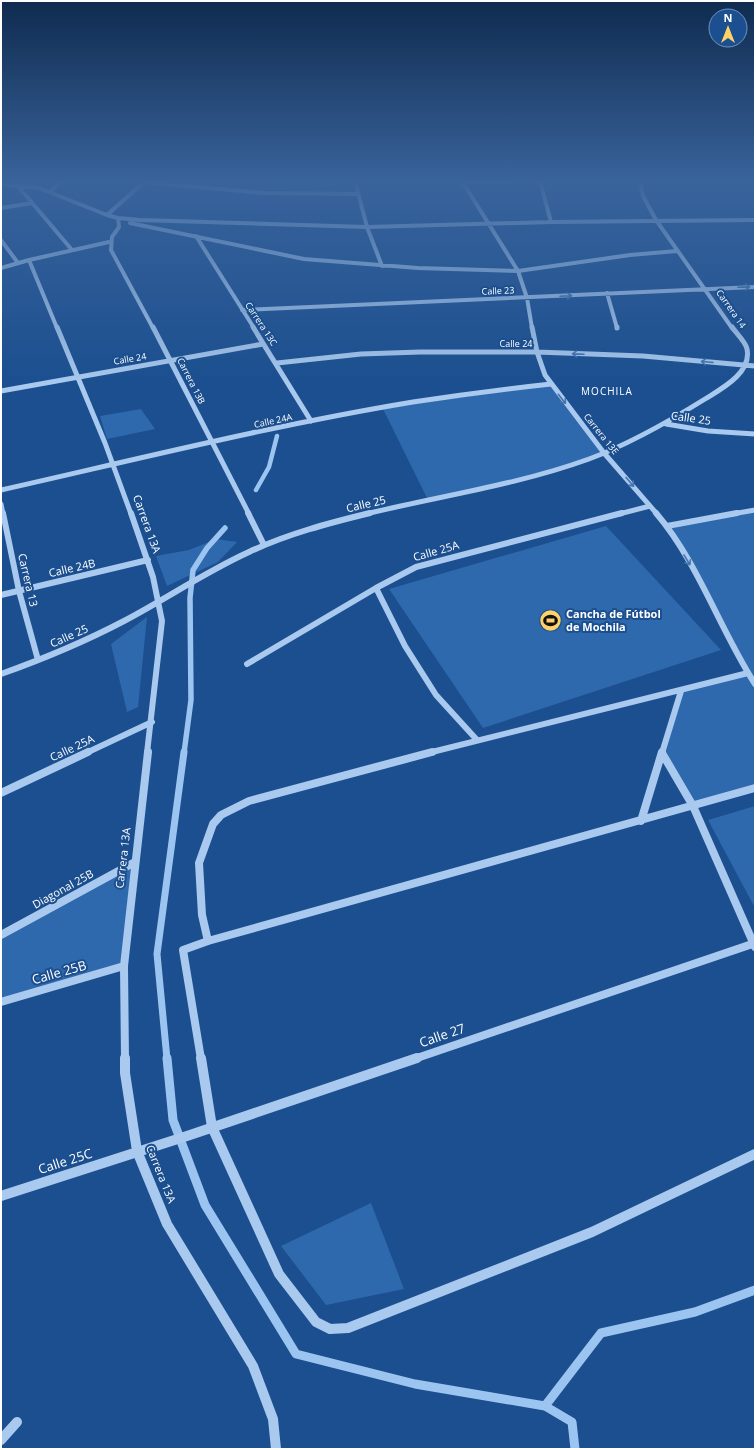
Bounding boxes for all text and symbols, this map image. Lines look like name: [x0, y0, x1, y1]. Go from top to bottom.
north arrow: [708, 8, 748, 48]
text: N: [724, 10, 732, 25]
street label: Calle 23: [481, 283, 515, 298]
one-way arrow: [737, 283, 750, 291]
street label: Carrera 14: [713, 287, 749, 331]
one-way arrow: [559, 292, 572, 299]
street label: Carrera 13C: [242, 299, 281, 349]
street label: Calle 24: [500, 337, 532, 350]
street label: Calle 24: [113, 349, 147, 368]
one-way arrow: [572, 350, 585, 358]
street label: Carrera 13B: [174, 355, 209, 406]
one-way arrow: [701, 358, 714, 365]
district label: MOCHILA: [581, 384, 633, 398]
one-way arrow: [557, 393, 566, 404]
street label: Calle 25: [670, 407, 712, 428]
street label: Calle 24A: [253, 410, 293, 431]
street label: Carrera 13E: [581, 410, 622, 457]
one-way arrow: [625, 477, 634, 488]
street label: Calle 25: [345, 492, 387, 515]
street label: Carrera 13A: [130, 493, 165, 555]
street label: Calle 25A: [411, 537, 461, 564]
street label: Carrera 13: [15, 552, 42, 608]
one-way arrow: [684, 554, 692, 566]
street label: Calle 24B: [47, 555, 97, 580]
place label: Cancha de Fútbol de Mochila: [566, 606, 661, 634]
sports icon: Cancha de Fútbol de Mochila: [538, 607, 564, 633]
street label: Calle 25: [47, 621, 90, 651]
street label: Calle 25A: [47, 731, 96, 764]
street label: Carrera 13A: [111, 827, 134, 889]
street label: Diagonal 25B: [30, 866, 96, 912]
street label: Calle 25B: [30, 956, 88, 988]
street label: Calle 27: [417, 1019, 467, 1051]
street label: Carrera 13A: [143, 1143, 180, 1205]
street label: Calle 25C: [36, 1144, 94, 1178]

